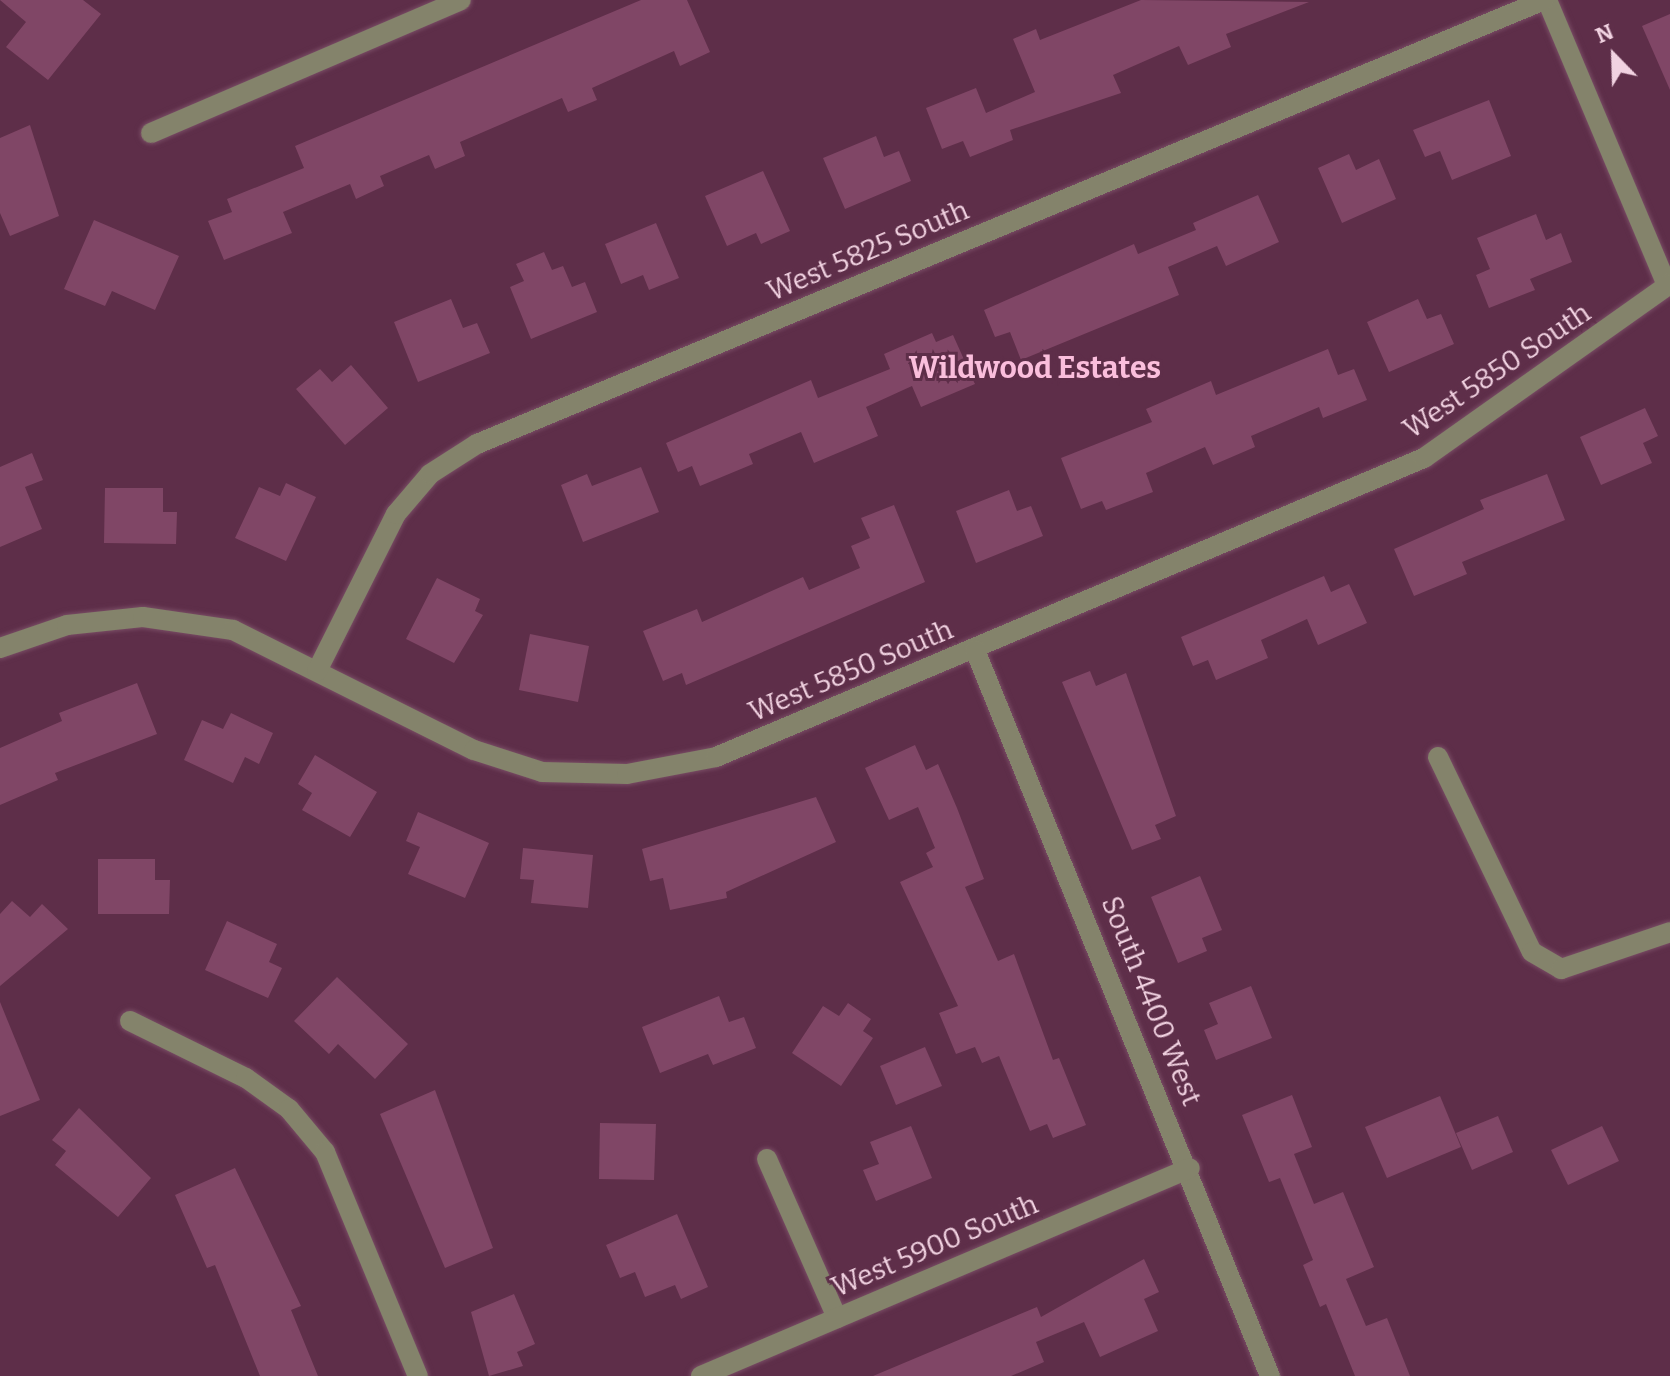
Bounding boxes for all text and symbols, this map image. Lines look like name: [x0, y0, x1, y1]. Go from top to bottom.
north arrow: [1574, 16, 1654, 96]
text: N: [1591, 18, 1618, 49]
street label: West 5825 South: [762, 193, 974, 309]
street label: West 5850 South: [1397, 296, 1597, 446]
district label: Wildwood Estates: [909, 350, 1161, 386]
street label: West 5850 South: [744, 613, 958, 729]
street label: South 4400 West: [1094, 892, 1208, 1110]
street label: West 5900 South: [827, 1187, 1043, 1305]

